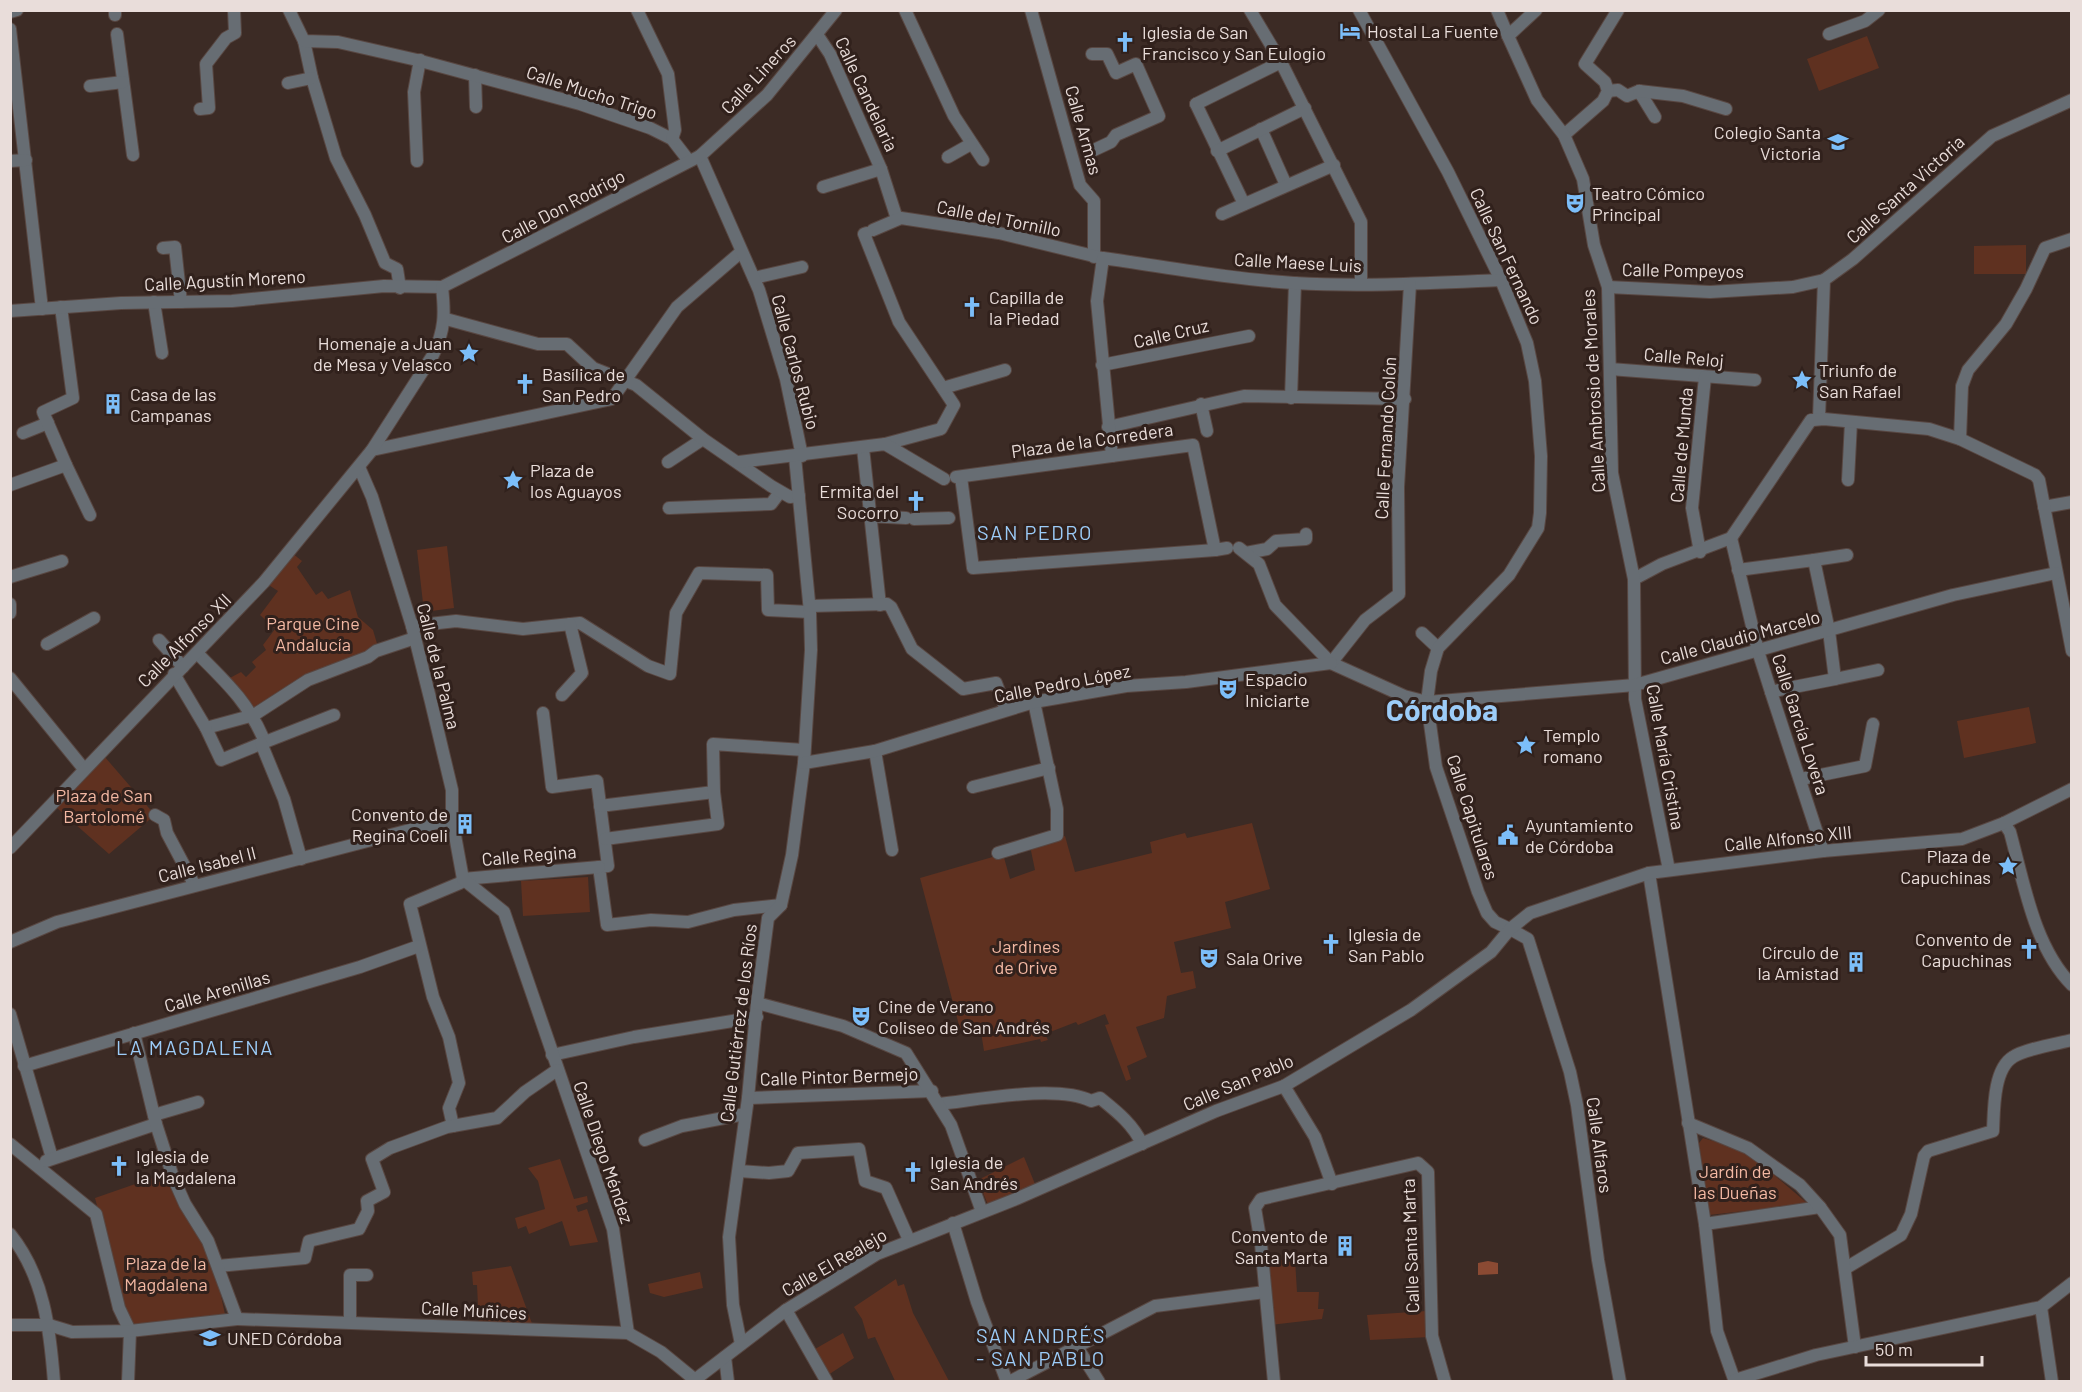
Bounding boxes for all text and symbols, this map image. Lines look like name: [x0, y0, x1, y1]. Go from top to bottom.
hotel icon: Hostal La Fuente: [1338, 19, 1362, 43]
place label: Hostal La Fuente: [1367, 20, 1499, 42]
place label: Iglesia de San Francisco y San Eulogio: [1142, 21, 1326, 64]
street label: Calle Lineros: [716, 30, 800, 118]
church icon: Iglesia de San Francisco y San Eulogio: [1113, 30, 1137, 54]
street label: Calle Candelaria: [831, 33, 903, 155]
street label: Calle Mucho Trigo: [524, 60, 660, 124]
street label: Calle Armas: [1061, 83, 1107, 177]
place label: Colegio Santa Victoria: [1714, 121, 1821, 164]
school or university icon: Colegio Santa Victoria: [1826, 130, 1850, 154]
street label: Calle Santa Victoria: [1841, 130, 1969, 248]
street label: Calle Don Rodrigo: [497, 164, 629, 248]
place label: Teatro Cómico Principal: [1592, 182, 1705, 225]
street label: Calle San Fernando: [1466, 184, 1548, 328]
theatre icon: Teatro Cómico Principal: [1563, 191, 1587, 215]
street label: Calle del Tornillo: [935, 195, 1063, 241]
street label: Calle Maese Luis: [1234, 248, 1362, 276]
street label: Calle Pompeyos: [1622, 258, 1744, 282]
street label: Calle Agustín Moreno: [144, 265, 306, 295]
place label: Capilla de la Piedad: [989, 286, 1064, 329]
street label: Calle Ambrosio de Morales: [1577, 289, 1609, 493]
street label: Calle Carlos Rubio: [767, 292, 825, 432]
church icon: Capilla de la Piedad: [960, 295, 984, 319]
street label: Calle Cruz: [1131, 314, 1211, 352]
place label: Homenaje a Juan de Mesa y Velasco: [313, 332, 452, 375]
place icon: Homenaje a Juan de Mesa y Velasco: [457, 341, 481, 365]
street label: Calle Reloj: [1643, 343, 1725, 371]
street label: Calle Fernando Colón: [1370, 356, 1400, 520]
place label: Triunfo de San Rafael: [1819, 359, 1901, 402]
place label: Basílica de San Pedro: [542, 363, 625, 406]
place icon: Triunfo de San Rafael: [1790, 368, 1814, 392]
church icon: Basílica de San Pedro: [513, 372, 537, 396]
place label: Casa de las Campanas: [130, 383, 216, 426]
street label: Calle de Munda: [1665, 386, 1697, 504]
building icon: Casa de las Campanas: [101, 392, 125, 416]
street label: Plaza de la Corredera: [1010, 418, 1174, 462]
place label: Plaza de los Aguayos: [530, 459, 622, 502]
place icon: Plaza de los Aguayos: [501, 468, 525, 492]
place label: Ermita del Socorro: [819, 480, 899, 523]
church icon: Ermita del Socorro: [904, 489, 928, 513]
district label: SAN PEDRO: [977, 520, 1093, 544]
street label: Calle Alfonso XII: [133, 589, 235, 691]
street label: Calle de la Palma: [413, 601, 465, 731]
street label: Calle Claudio Marcelo: [1658, 605, 1822, 669]
park label: Parque Cine Andalucía: [266, 612, 360, 655]
street label: Calle García Lovera: [1768, 651, 1834, 797]
street label: Calle Pedro López: [992, 659, 1132, 707]
place label: Espacio Iniciarte: [1245, 668, 1310, 711]
theatre icon: Espacio Iniciarte: [1216, 677, 1240, 701]
street label: Calle María Cristina: [1642, 682, 1690, 832]
district label: Córdoba: [1386, 691, 1498, 727]
place label: Templo romano: [1543, 724, 1603, 767]
place icon: Templo romano: [1514, 733, 1538, 757]
street label: Calle Capitulares: [1442, 752, 1504, 882]
park label: Plaza de San Bartolomé: [55, 784, 153, 827]
place label: Convento de Regina Coeli: [351, 803, 448, 846]
building icon: Convento de Regina Coeli: [453, 812, 477, 836]
place label: Ayuntamiento de Córdoba: [1525, 814, 1634, 857]
street label: Calle Alfonso XIII: [1723, 820, 1853, 856]
public building icon: Ayuntamiento de Córdoba: [1496, 823, 1520, 847]
street label: Calle Regina: [481, 840, 577, 870]
street label: Calle Isabel II: [156, 841, 258, 887]
place label: Plaza de Capuchinas: [1900, 845, 1991, 888]
place icon: Plaza de Capuchinas: [1996, 854, 2020, 878]
street label: Calle Gutiérrez de los Ríos: [715, 923, 761, 1123]
place label: Iglesia de San Pablo: [1348, 923, 1425, 966]
place label: Convento de Capuchinas: [1915, 928, 2012, 971]
church icon: Iglesia de San Pablo: [1319, 932, 1343, 956]
park label: Jardines de Orive: [992, 935, 1060, 978]
church icon: Convento de Capuchinas: [2017, 937, 2041, 961]
place label: Círculo de la Amistad: [1757, 941, 1839, 984]
theatre icon: Sala Orive: [1197, 946, 1221, 970]
place label: Sala Orive: [1226, 947, 1303, 969]
building icon: Círculo de la Amistad: [1844, 950, 1868, 974]
street label: Calle Arenillas: [162, 965, 272, 1017]
place label: Cine de Verano Coliseo de San Andrés: [878, 995, 1050, 1038]
theatre icon: Cine de Verano Coliseo de San Andrés: [849, 1004, 873, 1028]
district label: LA MAGDALENA: [116, 1035, 274, 1059]
street label: Calle San Pablo: [1179, 1049, 1297, 1115]
street label: Calle Pintor Bermejo: [759, 1062, 919, 1090]
street label: Calle Diego Méndez: [569, 1078, 639, 1226]
street label: Calle Alfaros: [1582, 1096, 1618, 1194]
place label: Iglesia de la Magdalena: [136, 1145, 236, 1188]
place label: Iglesia de San Andrés: [930, 1151, 1018, 1194]
church icon: Iglesia de la Magdalena: [107, 1154, 131, 1178]
church icon: Iglesia de San Andrés: [901, 1160, 925, 1184]
park label: Jardín de las Dueñas: [1693, 1160, 1777, 1203]
street label: Calle Santa Marta: [1397, 1178, 1423, 1314]
street label: Calle El Realejo: [778, 1223, 890, 1301]
place label: Convento de Santa Marta: [1231, 1225, 1328, 1268]
building icon: Convento de Santa Marta: [1333, 1234, 1357, 1258]
park label: Plaza de la Magdalena: [124, 1252, 208, 1295]
street label: Calle Muñices: [421, 1296, 527, 1324]
district label: SAN ANDRÉS - SAN PABLO: [976, 1323, 1106, 1370]
school or university icon: UNED Córdoba: [198, 1326, 222, 1350]
place label: UNED Córdoba: [227, 1327, 342, 1349]
scale bar: [1866, 1329, 1982, 1367]
text: 50 m: [1875, 1338, 1913, 1360]

